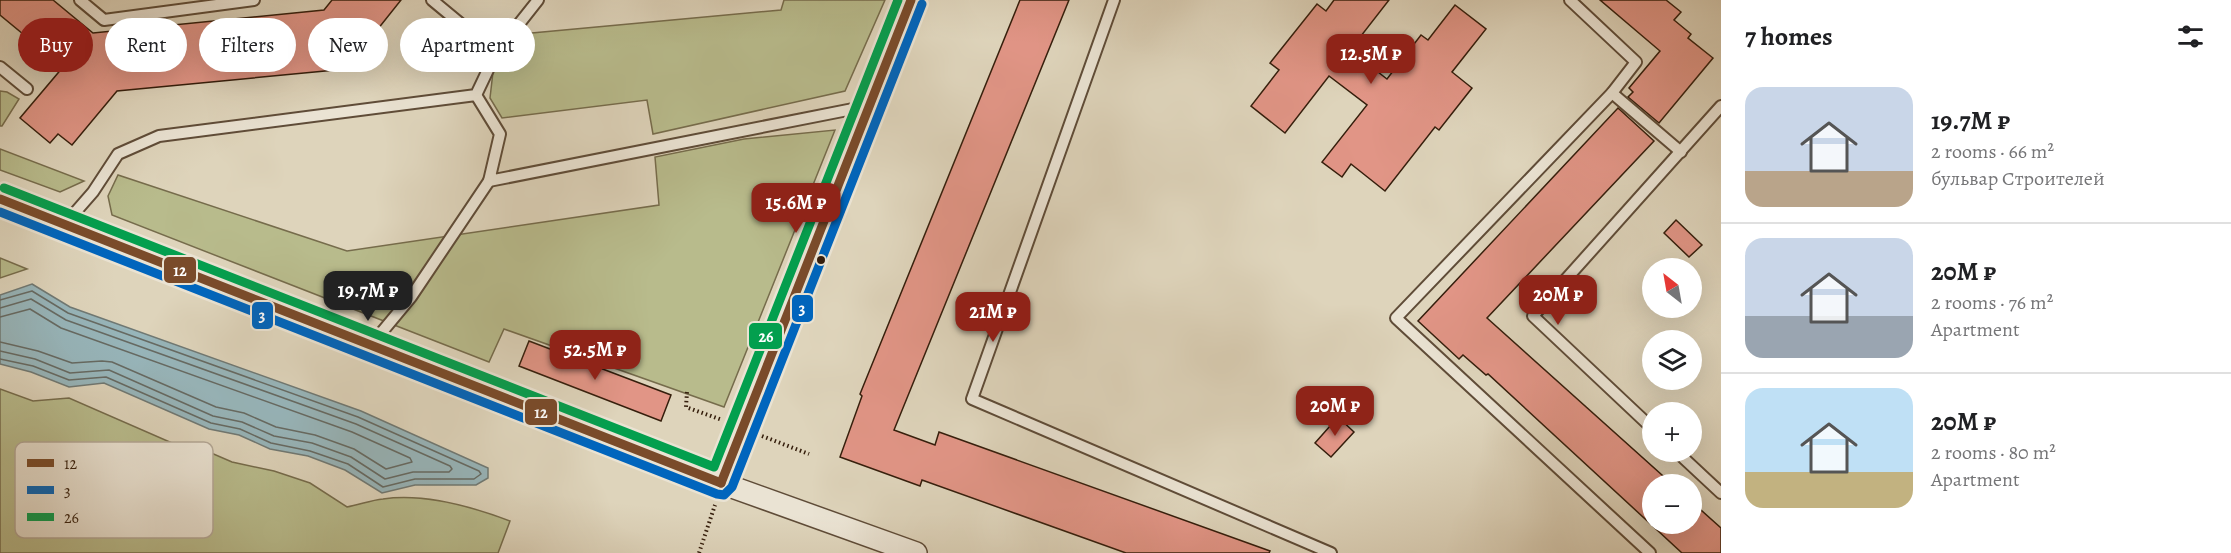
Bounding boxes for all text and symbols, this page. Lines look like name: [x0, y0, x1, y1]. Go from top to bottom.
chip: Buy: [18, 18, 93, 72]
chip: Rent: [105, 18, 187, 72]
chip: Filters: [199, 18, 296, 72]
chip: New: [308, 18, 388, 72]
chip: Apartment: [400, 18, 535, 72]
text: 7 homes: [1745, 19, 1833, 54]
icon: filters: [2174, 20, 2207, 53]
pin: 12.5M ₽: [1316, 34, 1426, 85]
text: 12.5M ₽: [1340, 40, 1402, 67]
text: 19.7M ₽: [1931, 103, 2010, 138]
icon: home: [1793, 111, 1865, 183]
text: 2 rooms · 66 m²: [1931, 138, 2054, 165]
text: бульвар Строителей: [1931, 165, 2105, 192]
pin: 15.6M ₽: [741, 183, 851, 234]
text: 15.6M ₽: [766, 189, 827, 216]
unlabelled marker: [815, 254, 827, 266]
text: 20M ₽: [1931, 254, 1996, 289]
line badge: 12: [163, 256, 197, 284]
north arrow: [1642, 258, 1702, 318]
map controls: [1642, 258, 1702, 534]
text: 12: [173, 260, 187, 282]
icon: home: [1793, 262, 1865, 334]
pin: 19.7M ₽: [313, 271, 423, 322]
pin: 20M ₽: [1516, 275, 1600, 326]
text: 19.7M ₽: [338, 277, 398, 304]
text: 20M ₽: [1533, 281, 1583, 308]
text: 2 rooms · 76 m²: [1931, 289, 2053, 316]
pin: 21M ₽: [951, 292, 1035, 343]
line badge: 3: [791, 294, 814, 323]
text: 3: [799, 298, 806, 320]
text: 21M ₽: [969, 298, 1017, 325]
line badge: 3: [251, 301, 274, 330]
text: 3: [259, 305, 266, 327]
text: Apartment: [1931, 316, 2020, 343]
line badge: 26: [748, 322, 783, 350]
text: 26: [758, 326, 774, 348]
pin: 52.5M ₽: [540, 330, 650, 381]
button: layers: [1642, 330, 1702, 390]
text: 52.5M ₽: [564, 336, 626, 363]
pin: 20M ₽: [1293, 386, 1377, 437]
text: 20M ₽: [1310, 392, 1360, 419]
line badge: 12: [524, 398, 558, 426]
text: 12: [534, 402, 548, 424]
button: +: [1642, 402, 1702, 462]
text: 20M ₽: [1931, 404, 1996, 439]
icon: home: [1793, 412, 1865, 484]
text: 2 rooms · 80 m²: [1931, 439, 2056, 466]
legend: [15, 442, 213, 538]
text: 12: [64, 453, 77, 475]
text: Apartment: [1931, 466, 2020, 493]
button: −: [1642, 474, 1702, 534]
text: 3: [64, 480, 71, 502]
text: 26: [64, 507, 79, 529]

